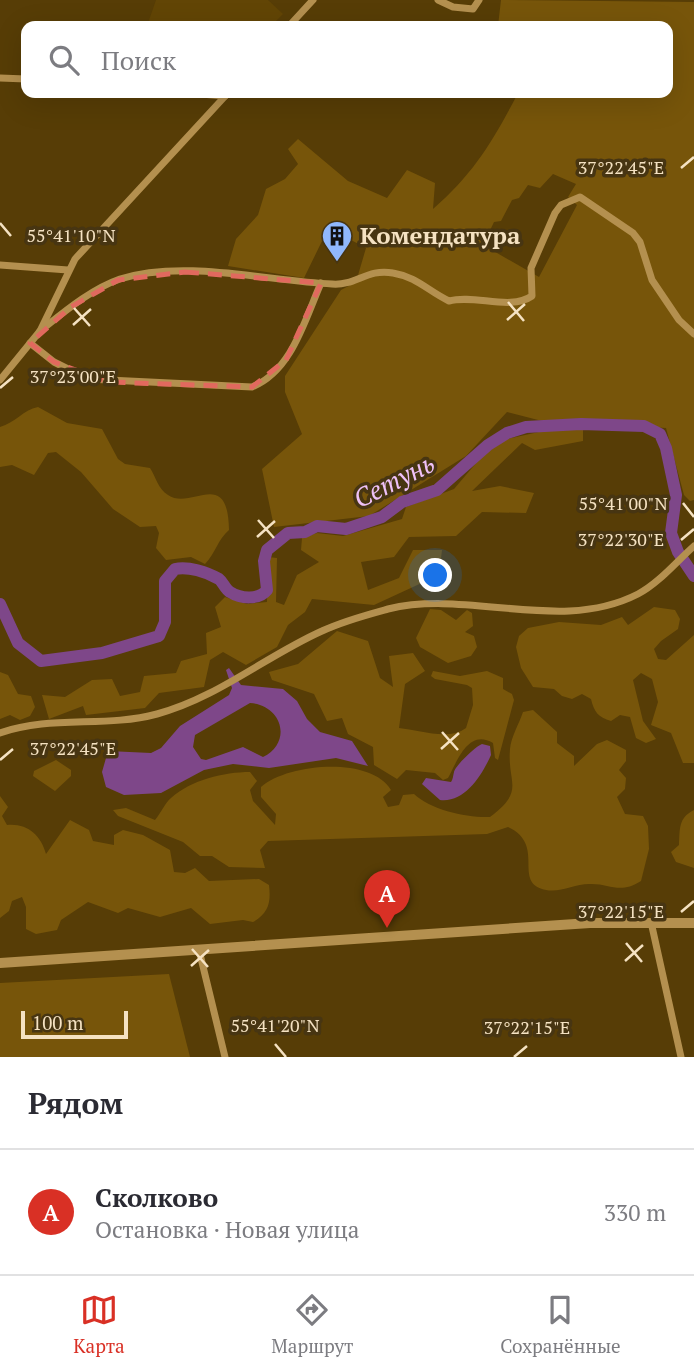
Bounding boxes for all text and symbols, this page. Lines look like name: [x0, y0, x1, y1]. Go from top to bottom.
search box: [21, 21, 673, 98]
icon: search: [45, 41, 83, 79]
text: Поиск: [101, 43, 176, 77]
text: 37°22'45"E: [578, 155, 664, 179]
building icon: Комендатура: [320, 219, 354, 263]
place label: Комендатура: [360, 219, 521, 251]
text: 55°41'10"N: [26, 223, 116, 247]
text: 37°23'00"E: [30, 364, 116, 388]
water label: Сетунь: [347, 445, 440, 515]
text: 55°41'00"N: [578, 491, 668, 515]
text: 37°22'30"E: [578, 527, 664, 551]
your location: [418, 558, 452, 592]
text: 37°22'45"E: [30, 736, 116, 760]
pin: A: [364, 870, 410, 928]
text: 37°22'15"E: [578, 899, 664, 923]
scale bar: [21, 1008, 128, 1040]
text: 100 m: [32, 1010, 83, 1035]
text: 55°41'20"N: [230, 1013, 320, 1037]
text: 37°22'15"E: [484, 1015, 570, 1039]
text: Рядом: [28, 1083, 123, 1123]
text: Сколково: [95, 1180, 218, 1214]
text: A: [43, 1197, 59, 1228]
text: 330 m: [604, 1197, 666, 1228]
text: Остановка · Новая улица: [95, 1214, 359, 1245]
tab: Карта: [73, 1291, 125, 1358]
tab: Маршрут: [271, 1291, 354, 1358]
tab: Сохранённые: [500, 1291, 621, 1358]

